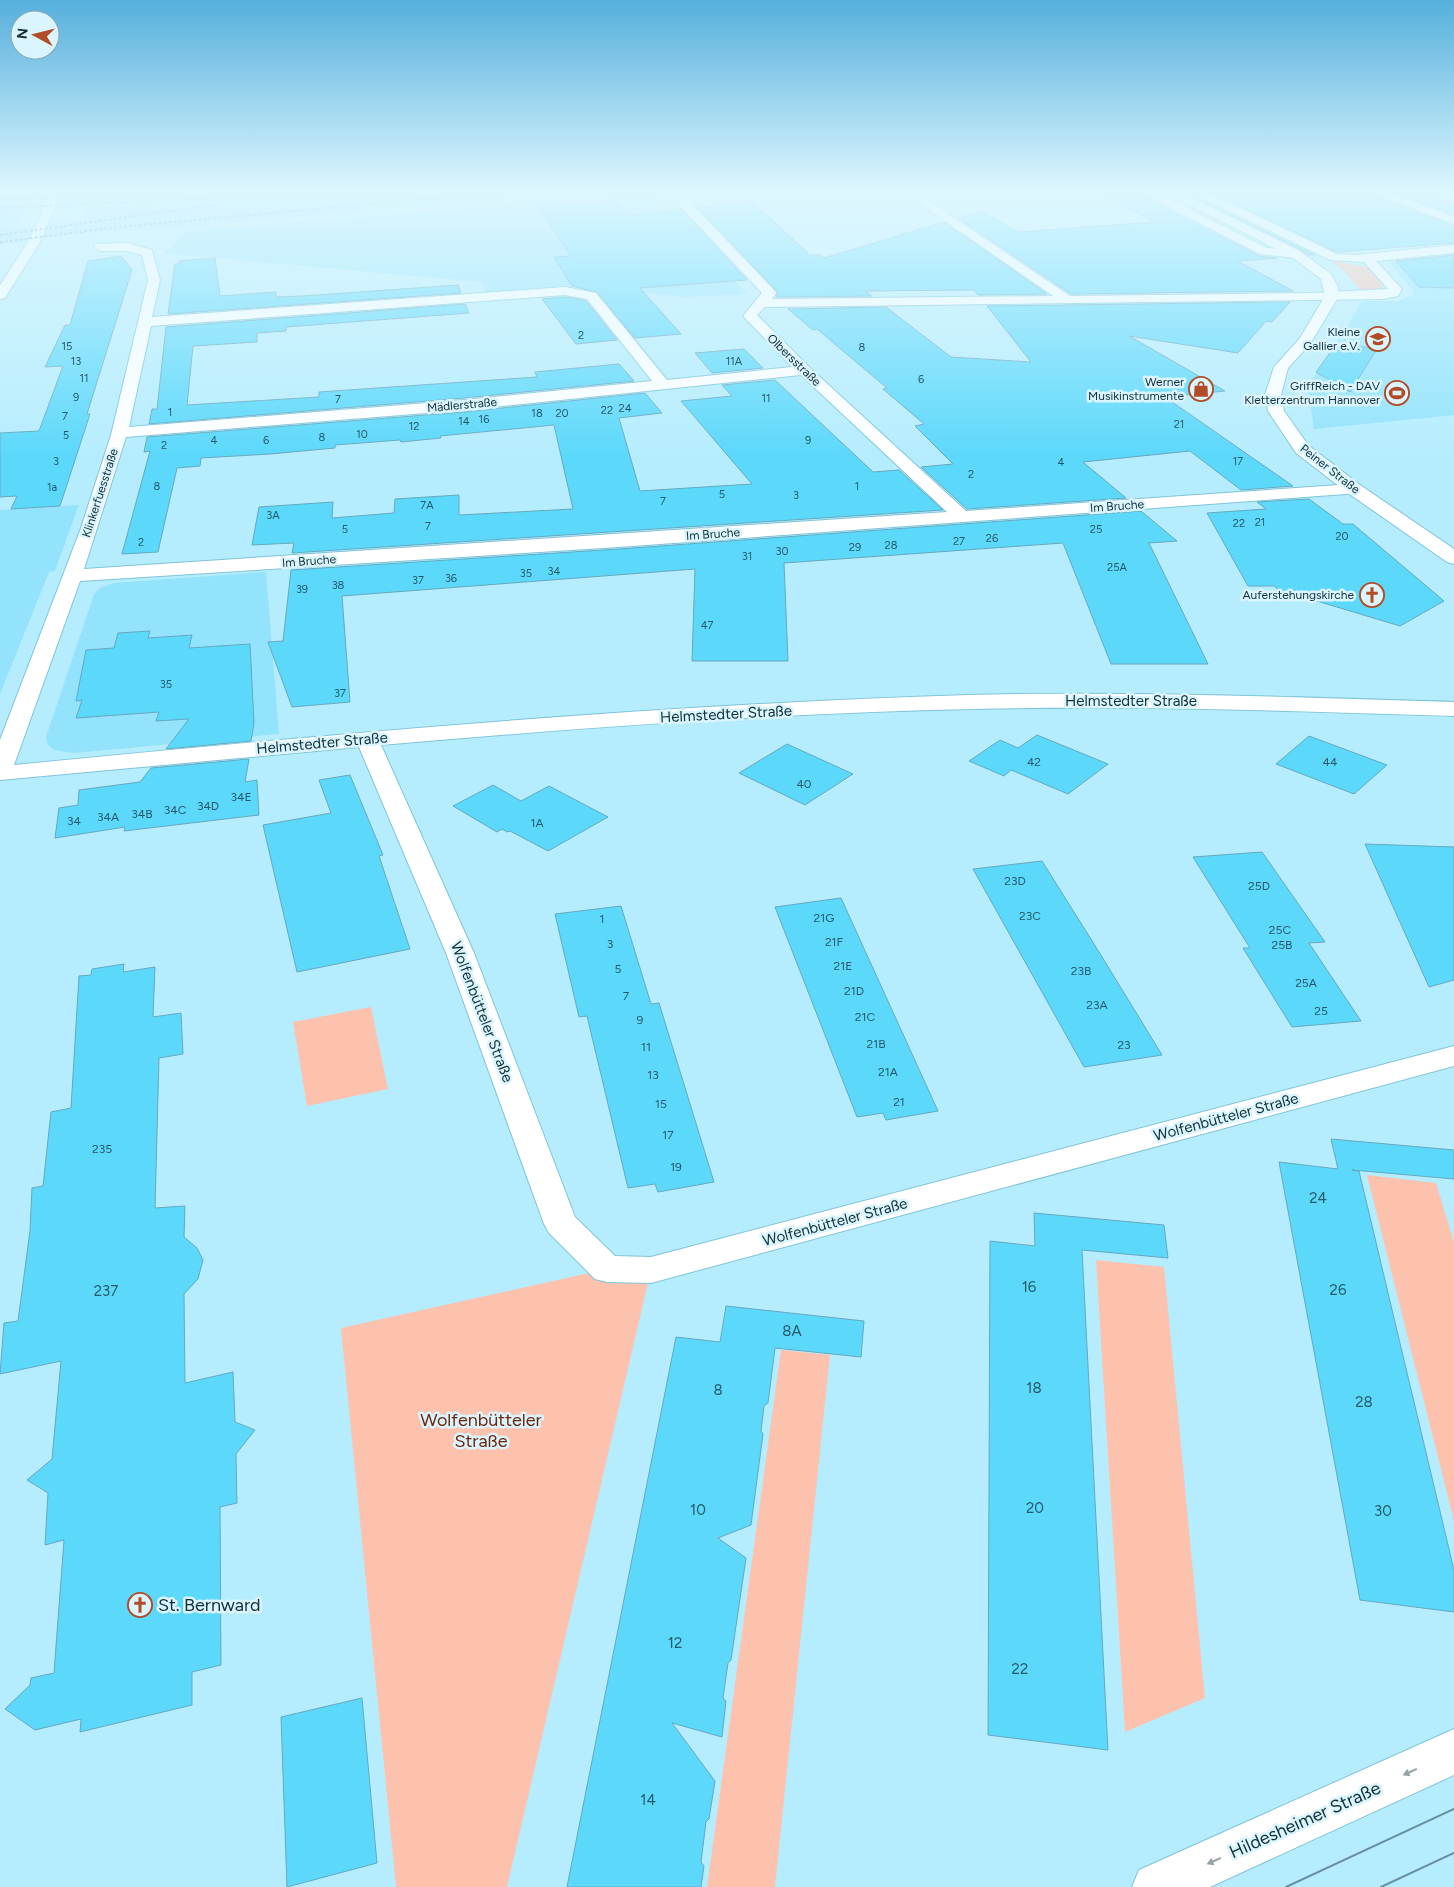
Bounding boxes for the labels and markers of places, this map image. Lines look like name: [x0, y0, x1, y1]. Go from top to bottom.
place label: Kleine Gallier e.V.: [1303, 325, 1360, 353]
school or university icon: Kleine Gallier e.V.: [1365, 326, 1391, 352]
place label: Werner Musikinstrumente: [1088, 375, 1184, 403]
shop icon: Werner Musikinstrumente: [1188, 376, 1214, 402]
place label: GriffReich - DAV Kletterzentrum Hannover: [1244, 379, 1381, 407]
sports icon: GriffReich - DAV Kletterzentrum Hannover: [1384, 380, 1410, 406]
church icon: Auferstehungskirche: [1359, 582, 1385, 608]
place label: Auferstehungskirche: [1242, 588, 1354, 602]
church icon: St. Bernward: [127, 1592, 153, 1618]
place label: St. Bernward: [158, 1594, 261, 1616]

